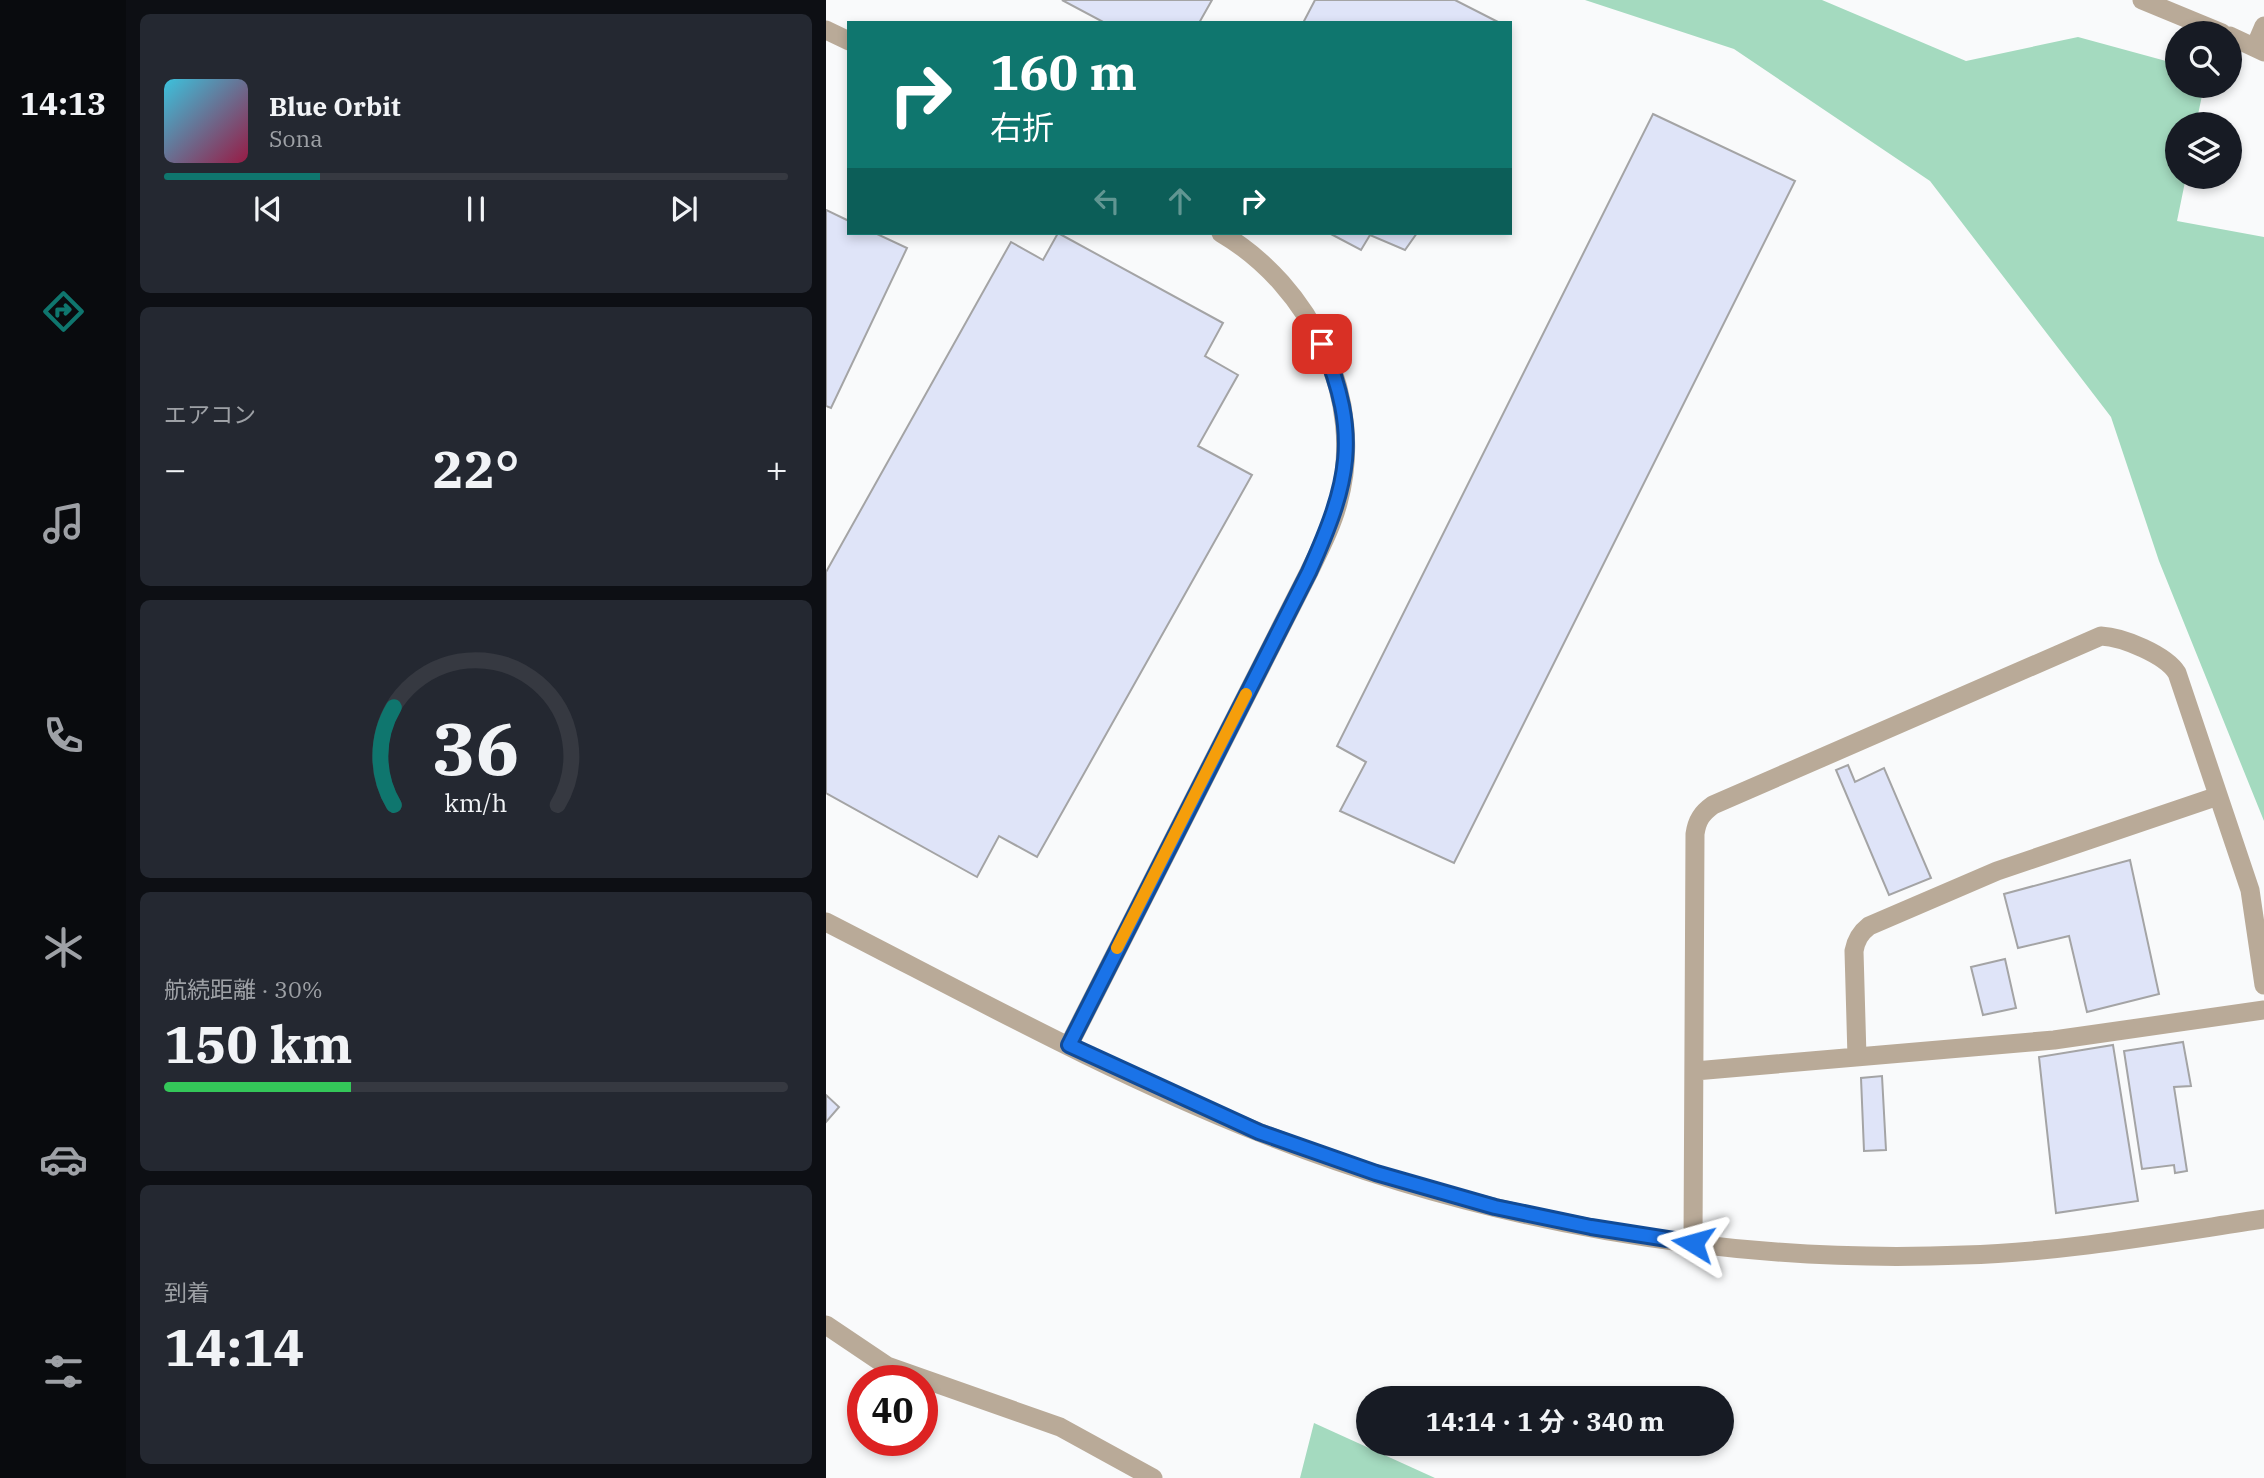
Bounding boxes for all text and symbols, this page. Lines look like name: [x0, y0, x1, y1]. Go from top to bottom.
map controls: [2165, 21, 2242, 189]
button: search: [2165, 21, 2242, 98]
text: 160 m: [990, 40, 1137, 103]
icon: right: [875, 49, 966, 140]
text: 14:13: [20, 82, 106, 124]
text: Blue Orbit: [269, 89, 401, 123]
text: 右折: [990, 106, 1054, 148]
button: layers: [2165, 112, 2242, 189]
text: Sona: [269, 123, 323, 153]
icon: left: [1088, 182, 1126, 220]
icon: ahead: [1161, 182, 1199, 220]
icon: right: [1234, 182, 1272, 220]
icon: previous: [249, 190, 287, 228]
icon: pause: [457, 190, 495, 228]
icon: next: [665, 190, 703, 228]
icon: directions: [39, 287, 88, 336]
pin: [1292, 314, 1352, 374]
icon: arrive: [1303, 325, 1341, 363]
text: エアコン: [164, 399, 256, 429]
text: 22°: [433, 435, 519, 502]
text: −: [164, 444, 187, 493]
text: +: [765, 444, 788, 493]
icon: music: [39, 499, 88, 548]
text: 36: [432, 700, 520, 795]
icon: phone: [39, 711, 88, 760]
text: km/h: [444, 786, 508, 819]
icon: climate: [39, 923, 88, 972]
text: 航続距離 · 30%: [164, 974, 323, 1004]
text: 150 km: [164, 1010, 353, 1077]
icon: car: [39, 1135, 88, 1184]
position arrow: [1656, 1206, 1730, 1280]
text: 到着: [164, 1277, 210, 1307]
text: 14:14: [164, 1313, 305, 1380]
icon: filters: [39, 1347, 88, 1396]
speed limit sign: 40: [847, 1365, 938, 1456]
text: 14:14 · 1 分 · 340 m: [1426, 1404, 1664, 1438]

